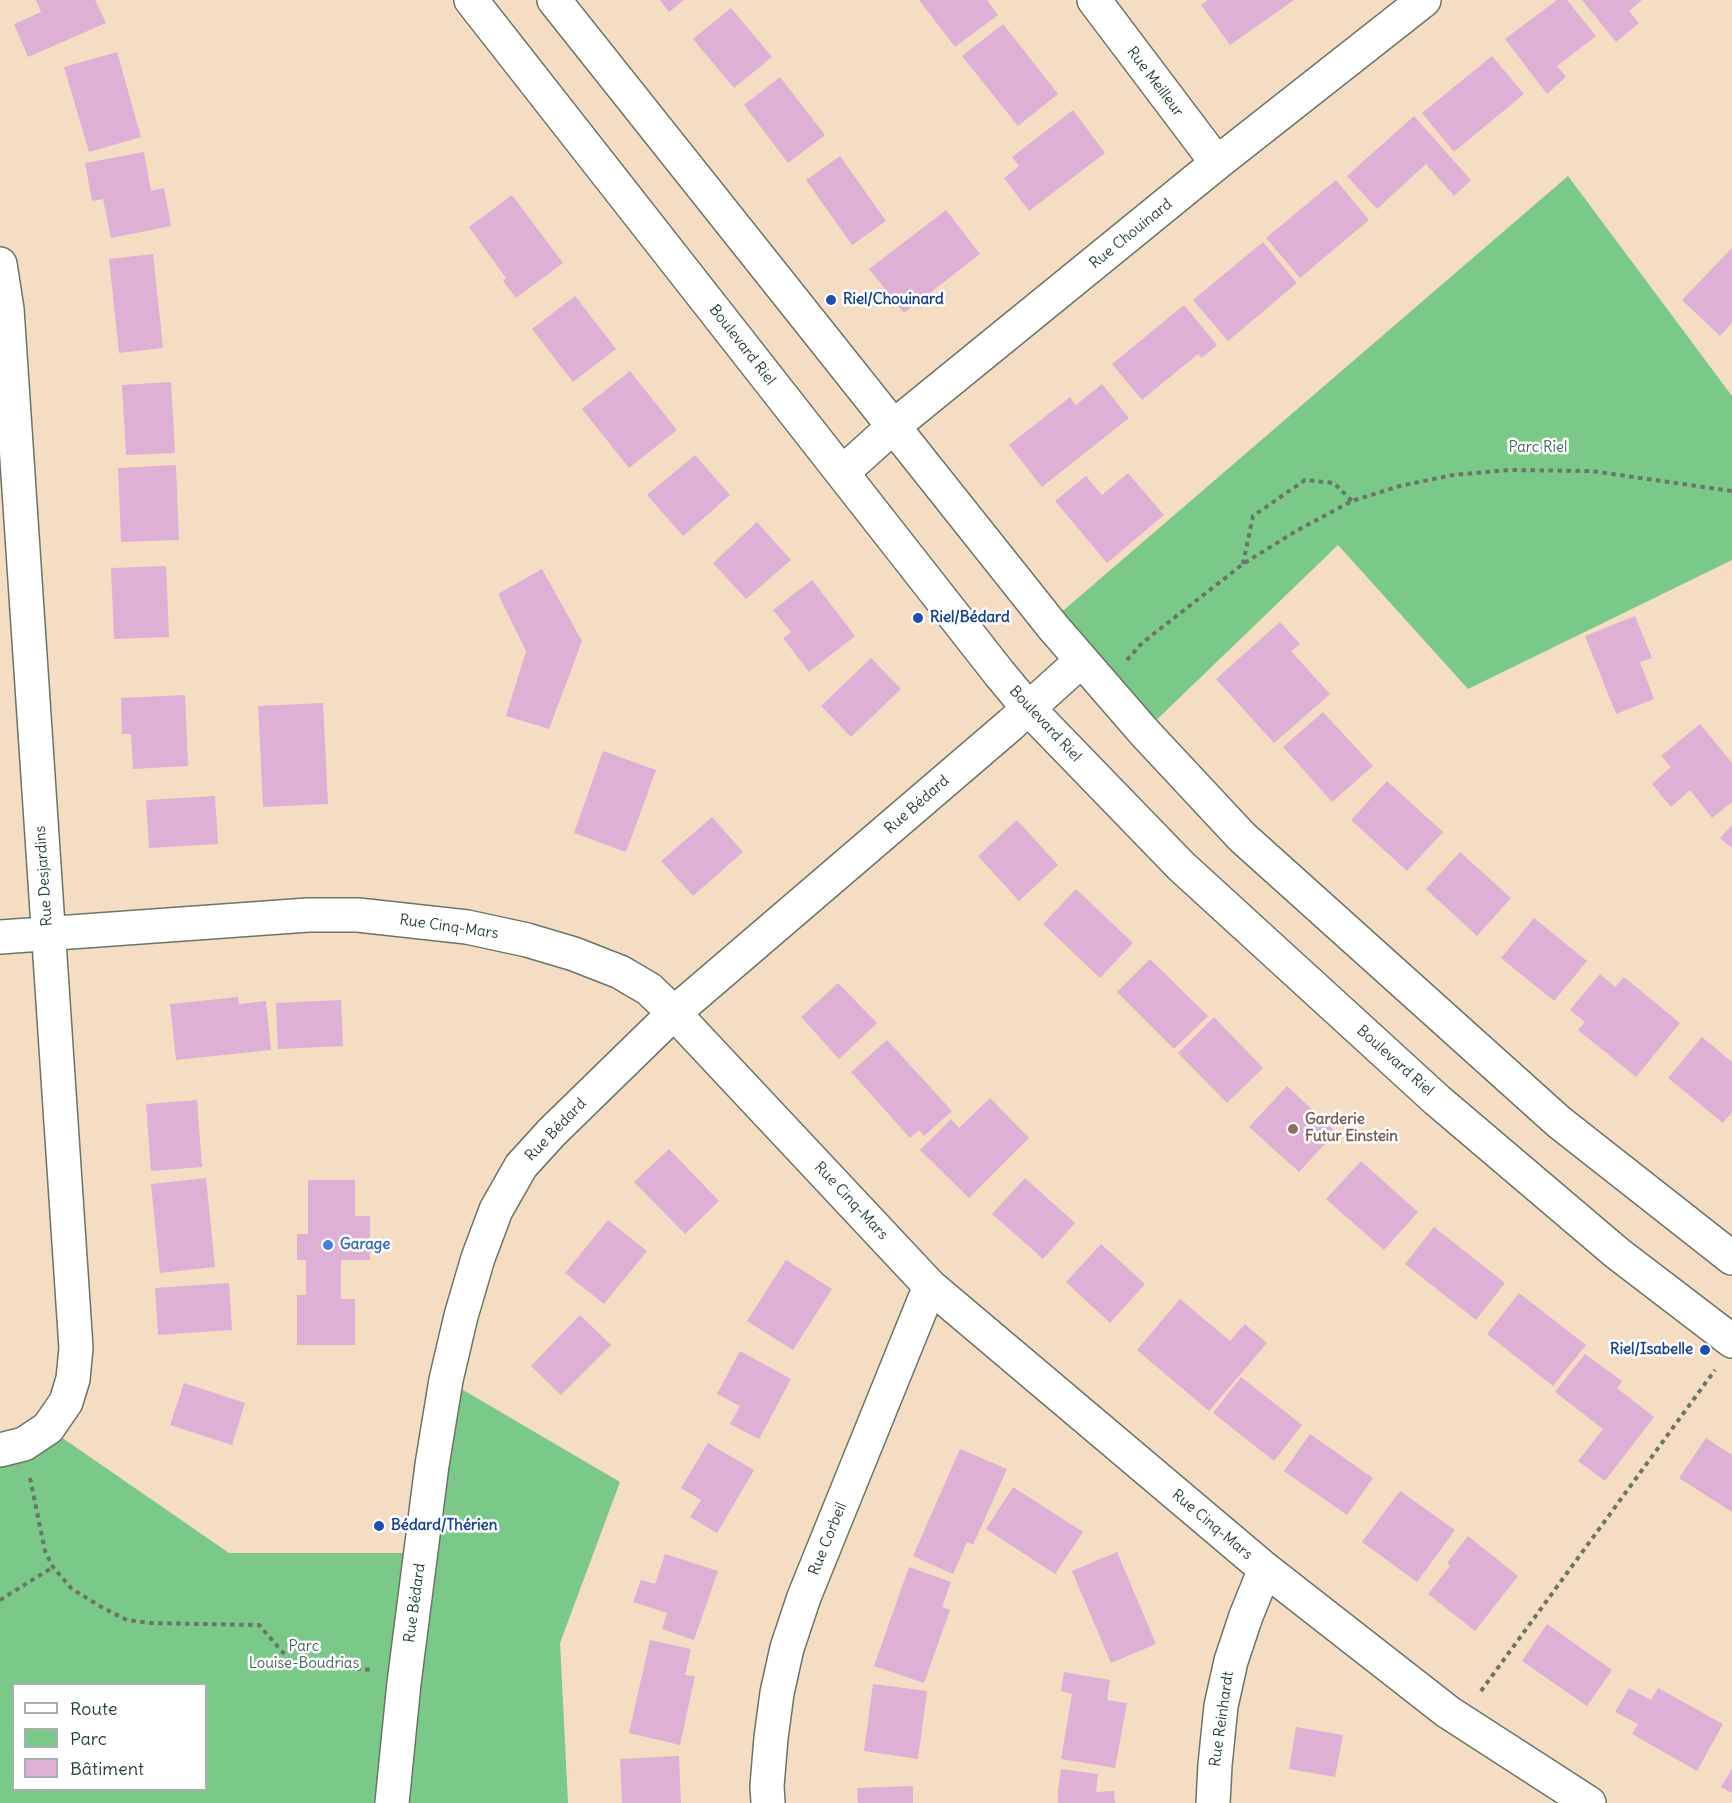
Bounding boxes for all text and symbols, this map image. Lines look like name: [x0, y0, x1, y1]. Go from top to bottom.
street label: Rue Meilleur: [1123, 43, 1187, 121]
street label: Rue Chouinard: [1086, 195, 1176, 273]
place label: Riel/Chouinard: [843, 291, 944, 309]
marker: Riel/Chouinard: [824, 293, 838, 307]
street label: Boulevard Riel: [705, 301, 779, 389]
park label: Parc Riel: [1509, 439, 1567, 457]
place label: Riel/Bédard: [930, 609, 1010, 627]
marker: Riel/Bédard: [911, 611, 925, 625]
street label: Boulevard Riel: [1005, 682, 1085, 766]
street label: Rue Bédard: [881, 772, 953, 838]
street label: Rue Desjardins: [32, 825, 56, 927]
street label: Rue Cinq-Mars: [398, 911, 500, 943]
street label: Boulevard Riel: [1353, 1022, 1437, 1100]
street label: Rue Bédard: [522, 1095, 590, 1165]
place label: Garderie Futur Einstein: [1305, 1111, 1398, 1146]
marker: Garderie Futur Einstein: [1286, 1122, 1300, 1136]
street label: Rue Cinq-Mars: [810, 1158, 892, 1244]
place label: Garage: [340, 1236, 390, 1254]
marker: Garage: [321, 1238, 335, 1252]
place label: Riel/Isabelle: [1610, 1341, 1693, 1359]
marker: Riel/Isabelle: [1698, 1343, 1712, 1357]
street label: Rue Cinq-Mars: [1168, 1486, 1256, 1564]
street label: Rue Corbeil: [805, 1500, 851, 1578]
place label: Bédard/Thérien: [391, 1517, 497, 1535]
marker: Bédard/Thérien: [372, 1519, 386, 1533]
street label: Rue Bédard: [401, 1562, 429, 1644]
park label: Parc Louise-Boudrias: [249, 1638, 359, 1673]
street label: Rue Reinhardt: [1206, 1670, 1238, 1768]
legend: [12, 1683, 207, 1791]
text: Route: [70, 1697, 118, 1720]
text: Parc: [70, 1727, 107, 1750]
text: Bâtiment: [70, 1757, 144, 1780]

